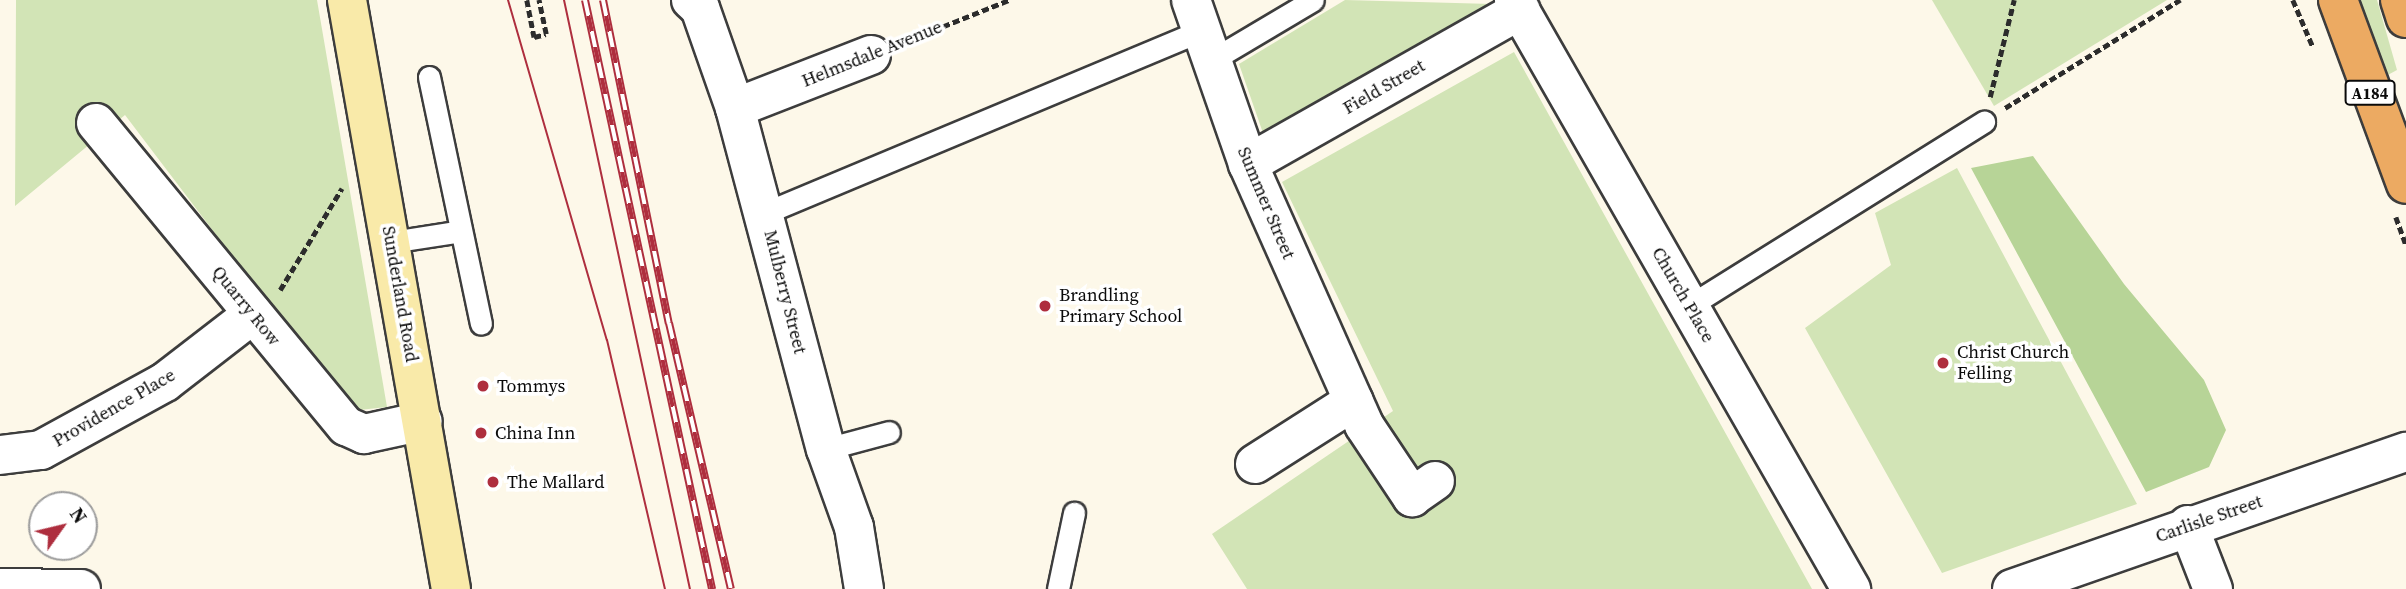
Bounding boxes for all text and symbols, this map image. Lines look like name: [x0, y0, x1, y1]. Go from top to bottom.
street label: Helmsdale Avenue: [799, 16, 945, 92]
street label: Field Street: [1339, 55, 1429, 119]
road number: A184: [2344, 80, 2396, 106]
street label: Summer Street: [1233, 144, 1299, 262]
street label: Sunderland Road: [377, 224, 423, 364]
street label: Mulberry Street: [759, 228, 811, 356]
street label: Church Place: [1647, 243, 1719, 347]
street label: Quarry Row: [207, 262, 285, 350]
place label: Brandling Primary School: [1059, 285, 1182, 328]
marker: Brandling Primary School: [1037, 298, 1053, 314]
place label: Christ Church Felling: [1957, 342, 2069, 384]
marker: Christ Church Felling: [1935, 355, 1951, 371]
street label: Providence Place: [49, 364, 179, 452]
place label: Tommys: [497, 375, 565, 397]
marker: Tommys: [475, 378, 491, 394]
place label: China Inn: [495, 422, 575, 444]
marker: China Inn: [473, 425, 489, 441]
place label: The Mallard: [507, 471, 604, 493]
marker: The Mallard: [485, 474, 501, 490]
north arrow: [28, 491, 98, 561]
street label: Carlisle Street: [2153, 491, 2265, 547]
text: N: [64, 502, 93, 528]

